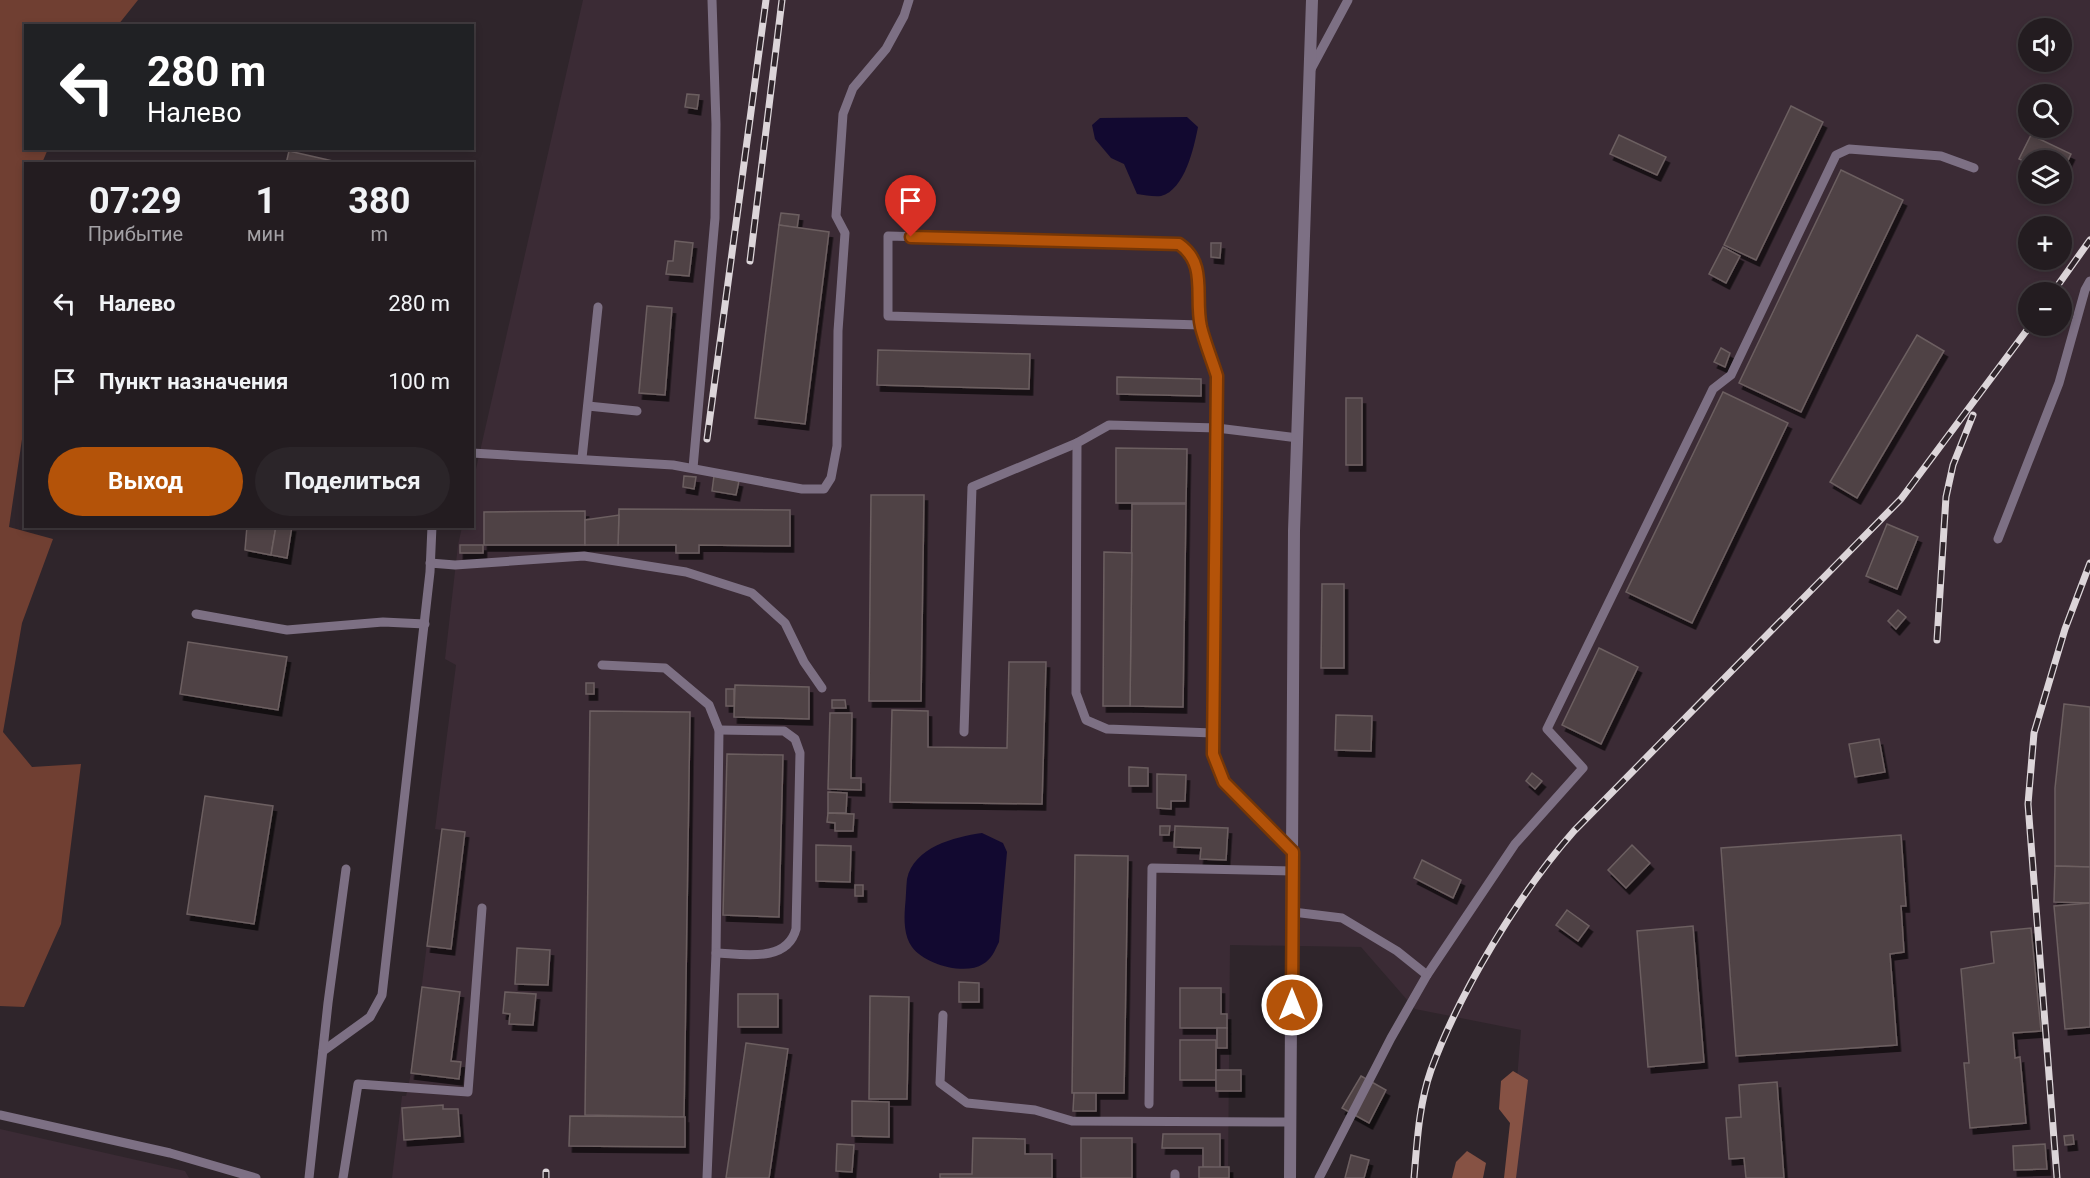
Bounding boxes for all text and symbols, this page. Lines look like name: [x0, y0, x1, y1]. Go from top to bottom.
map controls: [2018, 18, 2072, 336]
button: sound: [2018, 18, 2072, 72]
text: 280 m: [147, 47, 266, 96]
icon: left: [48, 48, 126, 126]
button: search: [2018, 84, 2072, 138]
text: Налево: [147, 97, 242, 129]
button: layers: [2018, 150, 2072, 204]
pin: [885, 175, 936, 237]
text: 07:29: [89, 180, 182, 222]
text: 1: [255, 180, 276, 222]
text: 380: [348, 180, 410, 222]
icon: arrive: [894, 184, 927, 217]
button: +: [2018, 216, 2072, 270]
text: Прибытие: [88, 222, 183, 246]
text: мин: [247, 222, 285, 246]
text: m: [371, 222, 388, 246]
button: −: [2018, 282, 2072, 336]
icon: left: [48, 287, 81, 320]
text: Налево: [99, 291, 176, 316]
text: 280 m: [388, 291, 450, 316]
icon: arrive: [48, 365, 81, 398]
text: Пункт назначения: [99, 369, 288, 394]
text: 100 m: [388, 369, 450, 394]
button: Выход: [48, 447, 243, 516]
button: Поделиться: [255, 447, 450, 516]
position arrow: [1260, 973, 1324, 1037]

